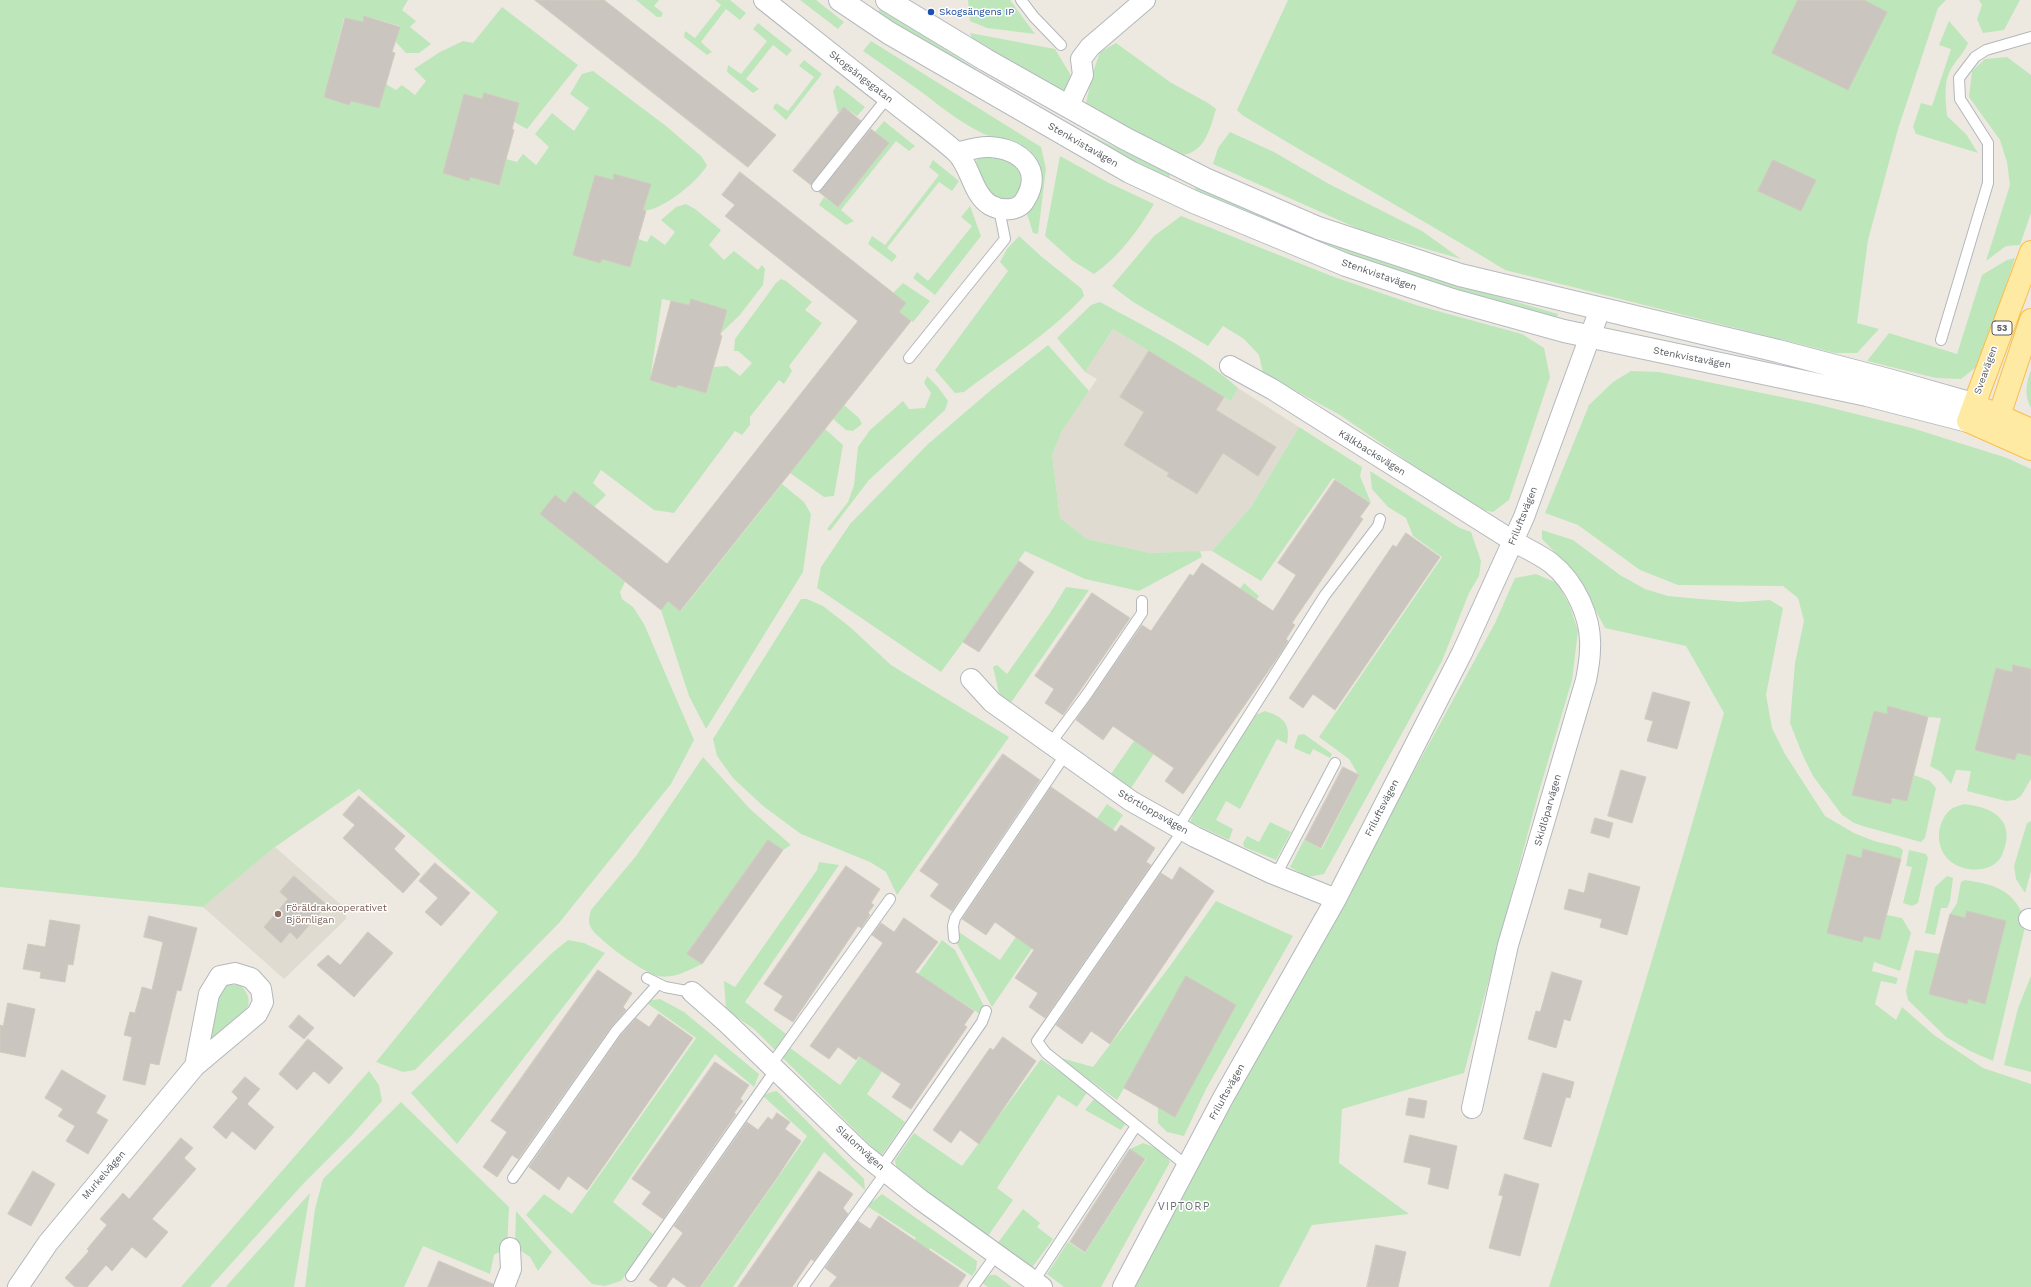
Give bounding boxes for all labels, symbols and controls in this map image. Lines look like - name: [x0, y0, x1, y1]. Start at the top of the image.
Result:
- place label: Skogsängens IP: [939, 6, 1014, 18]
- marker: Skogsängens IP: [926, 7, 936, 17]
- street label: Skogsängsgatan: [827, 48, 895, 106]
- street label: Stenkvistavägen: [1046, 120, 1120, 170]
- street label: Stenkvistavägen: [1340, 256, 1418, 294]
- road number: 53: [1992, 321, 2012, 335]
- street label: Sveavägen: [1972, 344, 2000, 396]
- street label: Stenkvistavägen: [1652, 345, 1732, 371]
- street label: Kälkbacksvägen: [1336, 427, 1408, 479]
- street label: Friluftsvägen: [1506, 485, 1540, 547]
- street label: Skidlöparvägen: [1532, 773, 1564, 847]
- street label: Friluftsvägen: [1362, 777, 1402, 839]
- street label: Störtloppsvägen: [1116, 787, 1190, 837]
- place label: Föräldrakooperativet Björnligan: [286, 902, 387, 926]
- marker: Föräldrakooperativet Björnligan: [273, 909, 283, 919]
- street label: Friluftsvägen: [1207, 1062, 1247, 1122]
- street label: Slalomvägen: [833, 1123, 887, 1173]
- street label: Murkelvägen: [80, 1148, 128, 1202]
- district label: VIPTORP: [1158, 1200, 1210, 1214]

